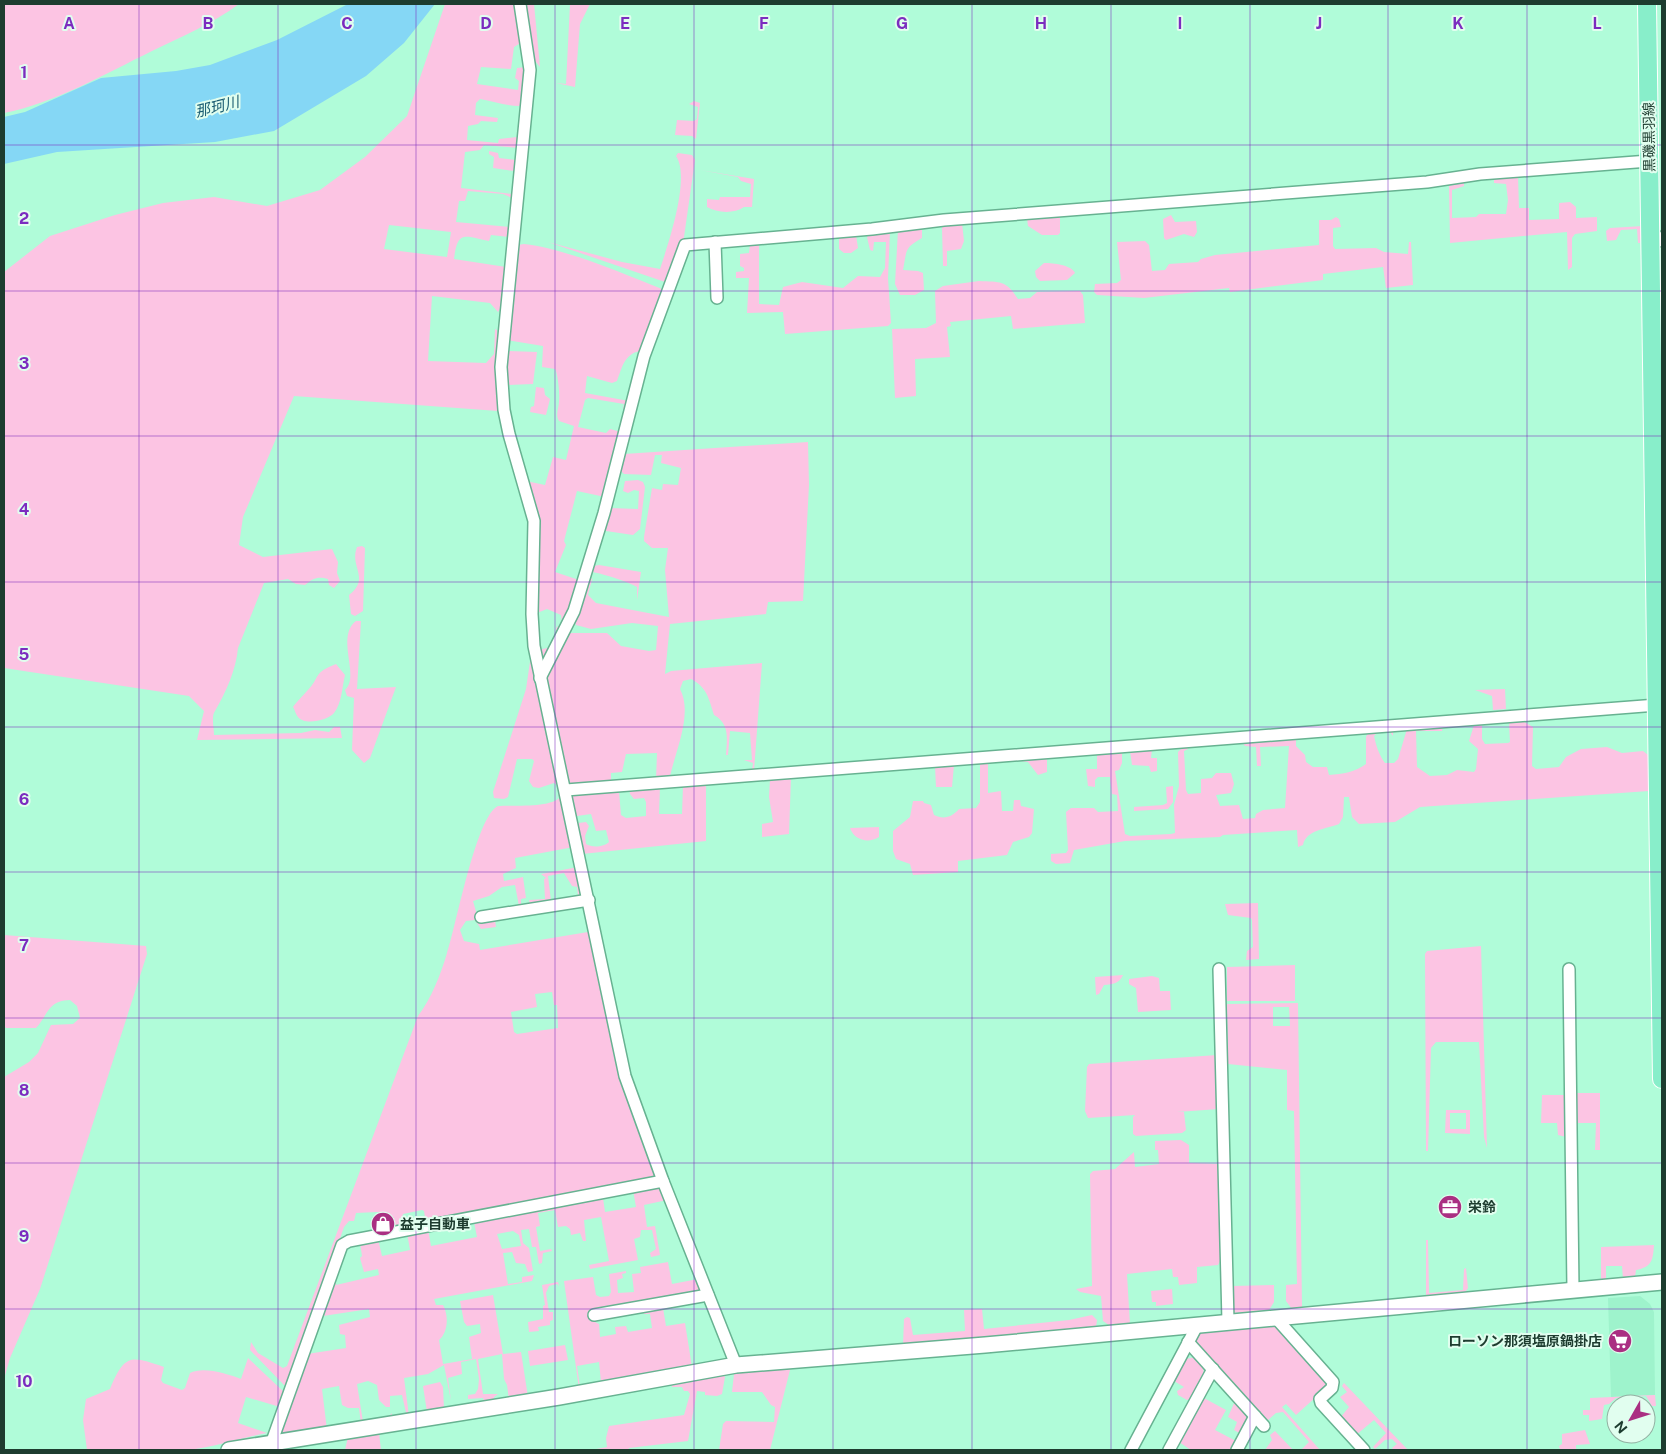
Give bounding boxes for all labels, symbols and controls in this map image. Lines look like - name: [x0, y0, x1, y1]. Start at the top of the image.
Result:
- text: A: [63, 14, 75, 33]
- text: B: [203, 14, 214, 33]
- text: C: [341, 14, 353, 33]
- text: D: [480, 14, 492, 33]
- text: E: [620, 14, 630, 33]
- text: F: [759, 14, 769, 33]
- text: G: [896, 14, 908, 33]
- text: H: [1035, 14, 1047, 33]
- text: I: [1178, 14, 1182, 33]
- text: J: [1316, 14, 1322, 33]
- text: K: [1452, 14, 1464, 33]
- text: L: [1592, 14, 1602, 33]
- text: 1: [21, 63, 27, 82]
- water label: 那珂川: [193, 92, 243, 120]
- street label: 黒磯黒羽線: [1640, 102, 1658, 172]
- text: 2: [19, 209, 29, 228]
- text: 3: [19, 354, 29, 373]
- text: 4: [19, 500, 30, 519]
- text: 5: [19, 645, 30, 664]
- text: 6: [19, 790, 29, 809]
- text: 7: [19, 936, 29, 955]
- text: 8: [19, 1081, 30, 1100]
- office icon: 栄鈴: [1437, 1194, 1463, 1220]
- place label: 栄鈴: [1468, 1199, 1496, 1215]
- shop icon: 益子自動車: [370, 1211, 396, 1237]
- place label: 益子自動車: [400, 1216, 470, 1232]
- text: 9: [19, 1227, 29, 1246]
- supermarket icon: ローソン那須塩原鍋掛店: [1607, 1328, 1633, 1354]
- place label: ローソン那須塩原鍋掛店: [1448, 1333, 1602, 1349]
- text: 10: [15, 1372, 33, 1391]
- north arrow: [1606, 1394, 1656, 1444]
- text: N: [1611, 1418, 1631, 1436]

